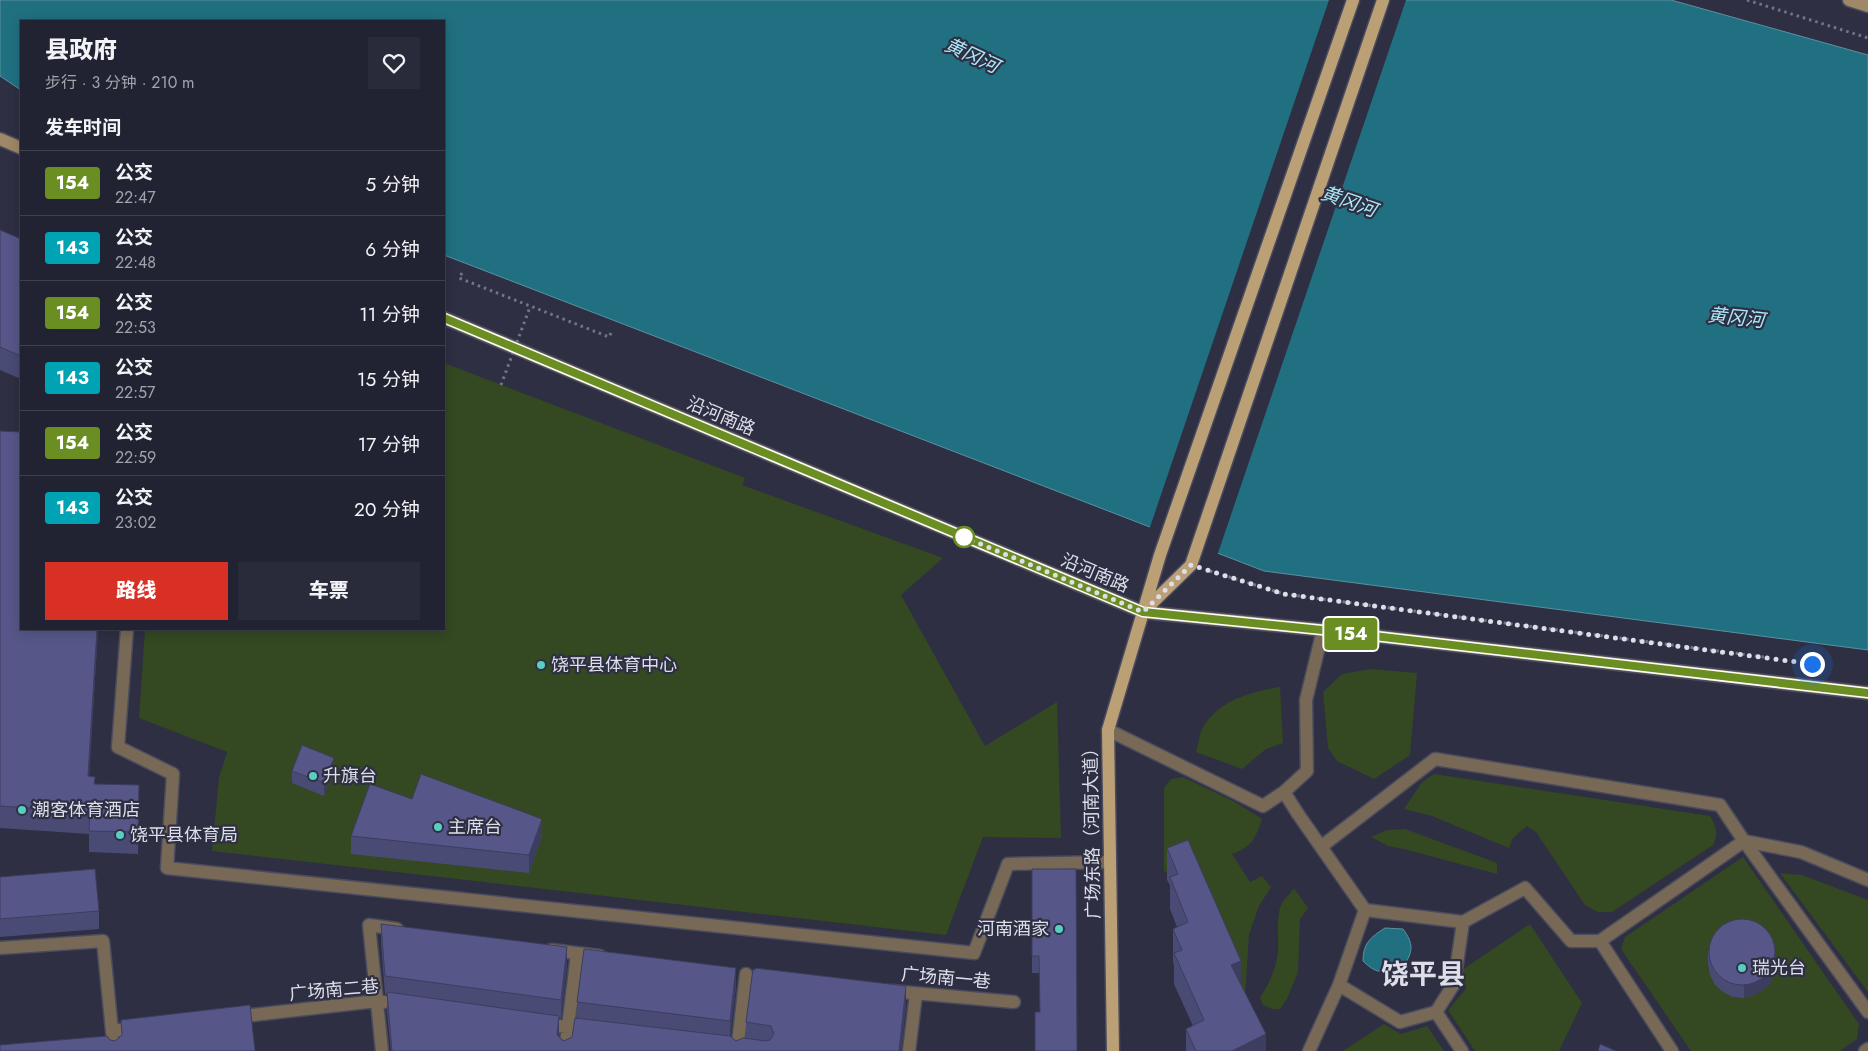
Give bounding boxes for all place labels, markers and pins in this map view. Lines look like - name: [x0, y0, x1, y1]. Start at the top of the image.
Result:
- unlabelled marker: [953, 526, 975, 548]
- place label: 饶平县体育中心: [551, 652, 677, 678]
- marker: 饶平县体育中心: [535, 659, 547, 671]
- place label: 升旗台: [323, 763, 377, 789]
- marker: 升旗台: [307, 770, 319, 782]
- place label: 潮客体育酒店: [32, 797, 140, 823]
- marker: 潮客体育酒店: [16, 804, 28, 816]
- place label: 主席台: [448, 814, 502, 840]
- marker: 主席台: [432, 821, 444, 833]
- place label: 饶平县体育局: [130, 822, 238, 848]
- marker: 饶平县体育局: [114, 829, 126, 841]
- place label: 河南酒家: [977, 916, 1049, 942]
- marker: 河南酒家: [1053, 923, 1065, 935]
- place label: 瑞光台: [1752, 955, 1806, 981]
- marker: 瑞光台: [1736, 962, 1748, 974]

